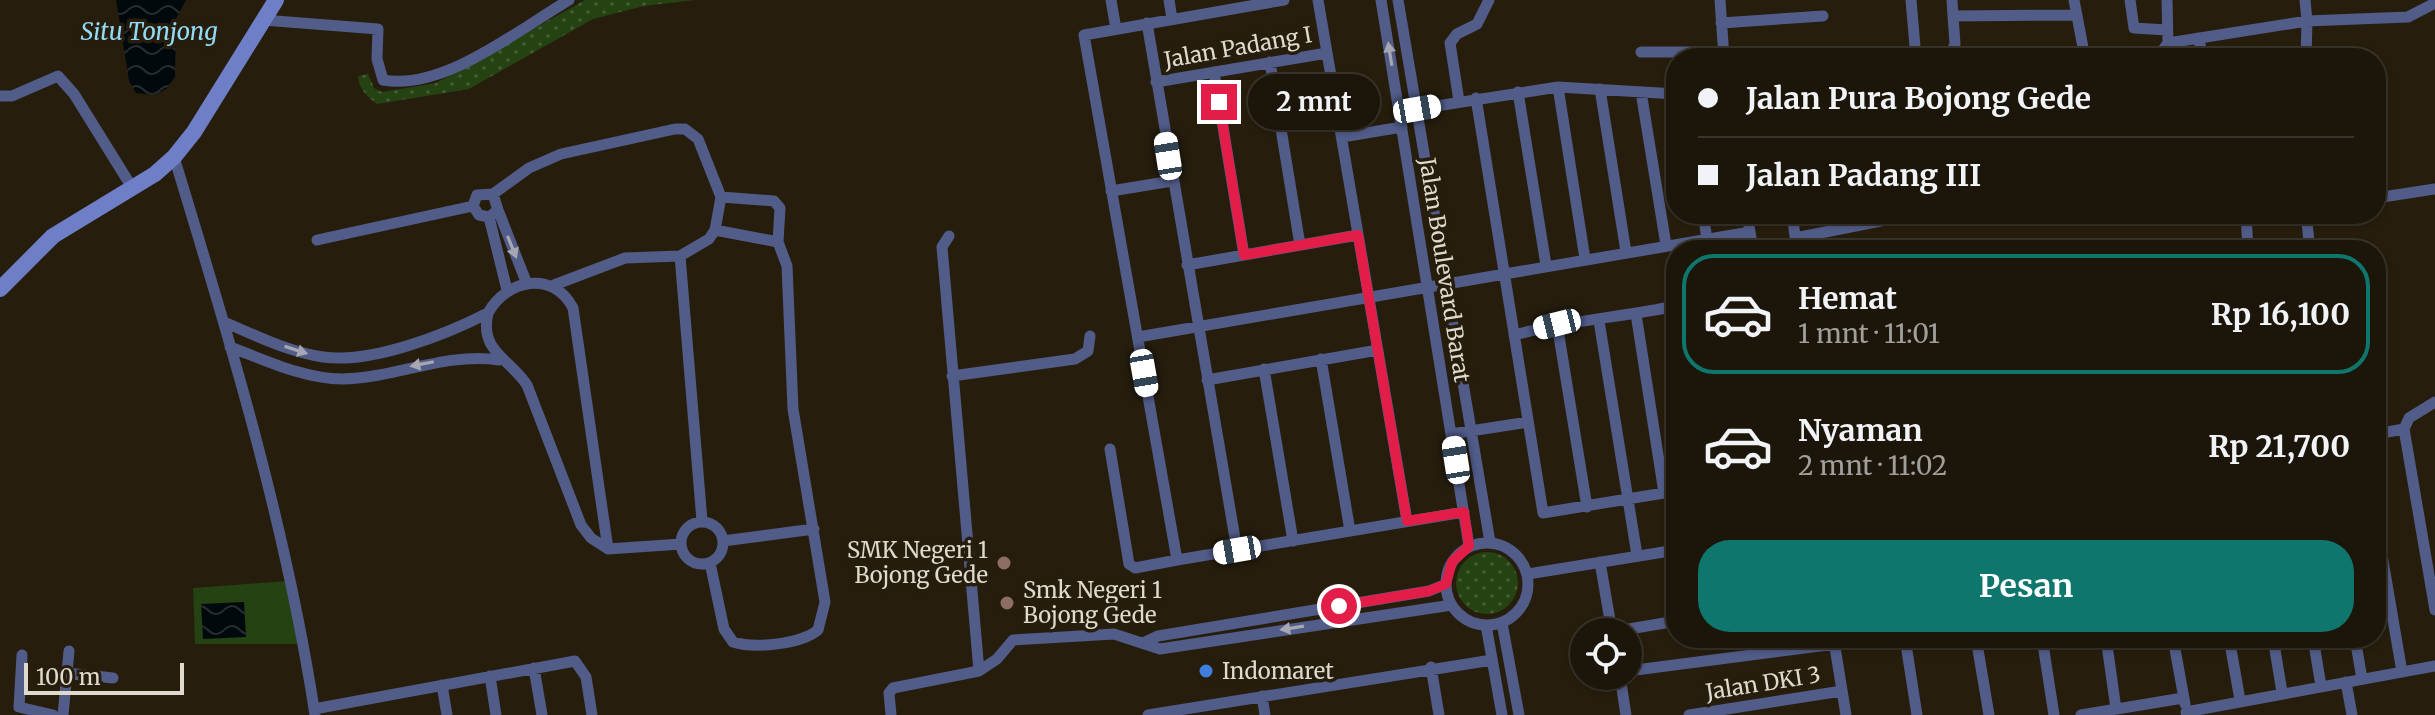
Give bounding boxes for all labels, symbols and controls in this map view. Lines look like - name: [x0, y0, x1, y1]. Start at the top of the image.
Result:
- water label: Situ Tonjong: [80, 16, 218, 47]
- street label: Jalan Padang I: [1161, 20, 1314, 74]
- one-way arrow: [1384, 42, 1396, 67]
- callout: 2 mnt: [1247, 74, 1379, 130]
- text: Jalan Pura Bojong Gede: [1746, 79, 2091, 117]
- route end: [1201, 84, 1237, 120]
- text: 2 mnt: [1276, 85, 1352, 118]
- car: [1391, 93, 1443, 125]
- car: [1152, 130, 1184, 182]
- street label: Jalan Boulevard Barat: [1413, 155, 1477, 385]
- text: Jalan Padang III: [1746, 156, 1981, 194]
- one-way arrow: [506, 235, 519, 259]
- icon: car: [1702, 278, 1774, 350]
- text: Hemat: [1798, 279, 1897, 317]
- text: Rp 16,100: [2211, 295, 2350, 333]
- car: [1531, 307, 1583, 341]
- text: 1 mnt · 11:01: [1798, 317, 1940, 350]
- one-way arrow: [285, 345, 309, 357]
- car: [1128, 347, 1160, 399]
- one-way arrow: [409, 358, 434, 371]
- icon: car: [1702, 410, 1774, 482]
- text: Nyaman: [1798, 411, 1923, 449]
- text: Rp 21,700: [2208, 427, 2350, 465]
- car: [1440, 434, 1472, 486]
- text: 2 mnt · 11:02: [1798, 449, 1947, 482]
- car: [1211, 534, 1263, 566]
- place label: SMK Negeri 1 Bojong Gede: [847, 536, 988, 589]
- button: Pesan: [1698, 540, 2354, 632]
- marker: SMK Negeri 1 Bojong Gede: [995, 554, 1013, 572]
- place label: Smk Negeri 1 Bojong Gede: [1023, 576, 1162, 629]
- route start: [1321, 588, 1357, 624]
- marker: Smk Negeri 1 Bojong Gede: [998, 594, 1016, 612]
- map controls: [1570, 618, 1642, 690]
- button: locate: [1570, 618, 1642, 690]
- one-way arrow: [1279, 622, 1304, 635]
- place label: Indomaret: [1222, 657, 1334, 685]
- scale bar: [24, 659, 184, 695]
- street label: Jalan DKI 3: [1703, 660, 1822, 706]
- marker: Indomaret: [1197, 662, 1215, 680]
- text: 100 m: [36, 663, 101, 691]

